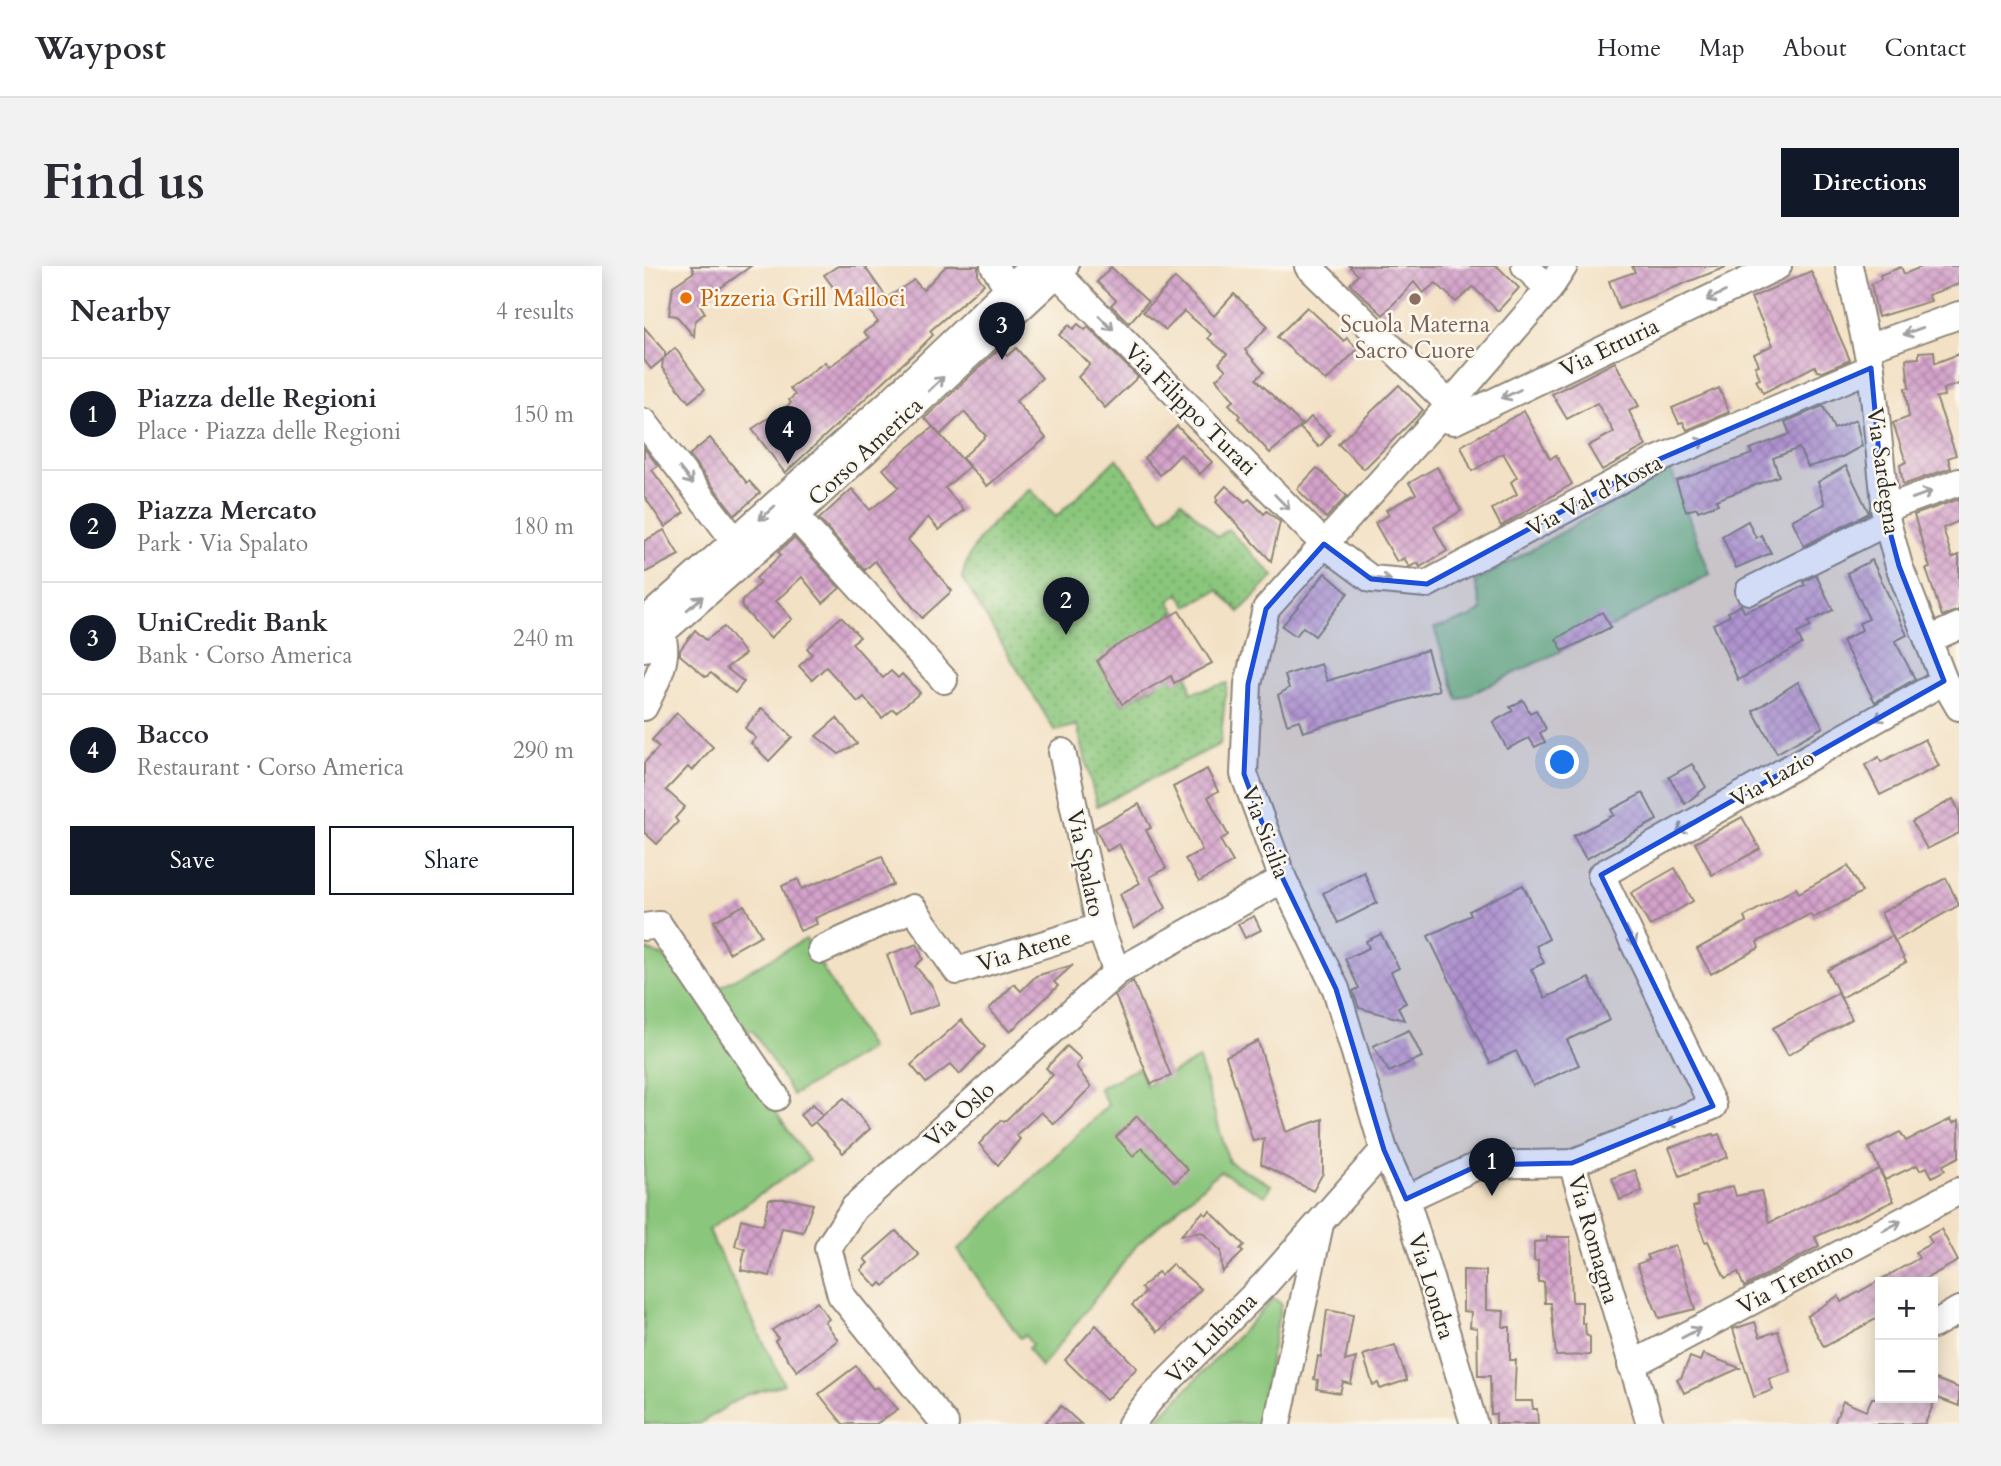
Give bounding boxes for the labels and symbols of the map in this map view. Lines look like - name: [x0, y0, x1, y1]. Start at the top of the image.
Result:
- place label: Pizzeria Grill Malloci: [700, 283, 906, 314]
- one-way arrow: [1706, 289, 1727, 303]
- marker: Pizzeria Grill Malloci: [678, 290, 694, 306]
- marker: Scuola Materna Sacro Cuore: [1407, 291, 1423, 307]
- pin: 3: [979, 302, 1025, 360]
- place label: Scuola Materna Sacro Cuore: [1340, 309, 1490, 366]
- street label: Via Etruria: [1554, 310, 1664, 385]
- one-way arrow: [1097, 314, 1114, 331]
- one-way arrow: [1903, 326, 1925, 339]
- street label: Via Filippo Turati: [1117, 336, 1264, 483]
- one-way arrow: [927, 376, 944, 393]
- one-way arrow: [1501, 388, 1522, 401]
- street label: Corso America: [801, 390, 929, 513]
- pin: 4: [765, 406, 811, 464]
- street label: Via Sardegna: [1859, 406, 1908, 537]
- one-way arrow: [1685, 437, 1706, 450]
- street label: Via Val d'Aosta: [1521, 447, 1668, 544]
- one-way arrow: [678, 466, 693, 485]
- one-way arrow: [1910, 488, 1932, 500]
- one-way arrow: [1274, 493, 1291, 510]
- one-way arrow: [758, 505, 776, 521]
- one-way arrow: [1369, 573, 1392, 586]
- pin: 2: [1043, 577, 1089, 635]
- one-way arrow: [686, 595, 704, 611]
- one-way arrow: [1875, 708, 1895, 722]
- street label: Via Lazio: [1724, 742, 1820, 815]
- your location: [1545, 745, 1579, 779]
- street label: Via Sicilia: [1234, 781, 1297, 883]
- street label: Via Spalato: [1059, 807, 1112, 919]
- one-way arrow: [1677, 820, 1697, 834]
- street label: Via Atene: [973, 921, 1075, 979]
- one-way arrow: [1625, 925, 1638, 946]
- street label: Via Oslo: [917, 1074, 1001, 1154]
- one-way arrow: [1666, 1115, 1688, 1128]
- pin: 1: [1469, 1138, 1515, 1196]
- street label: Via Romagna: [1560, 1171, 1627, 1307]
- one-way arrow: [1881, 1219, 1902, 1233]
- street label: Via Londra: [1401, 1229, 1462, 1343]
- street label: Via Trentino: [1732, 1235, 1859, 1322]
- street label: Via Lubiana: [1159, 1286, 1264, 1391]
- one-way arrow: [1680, 1326, 1701, 1340]

